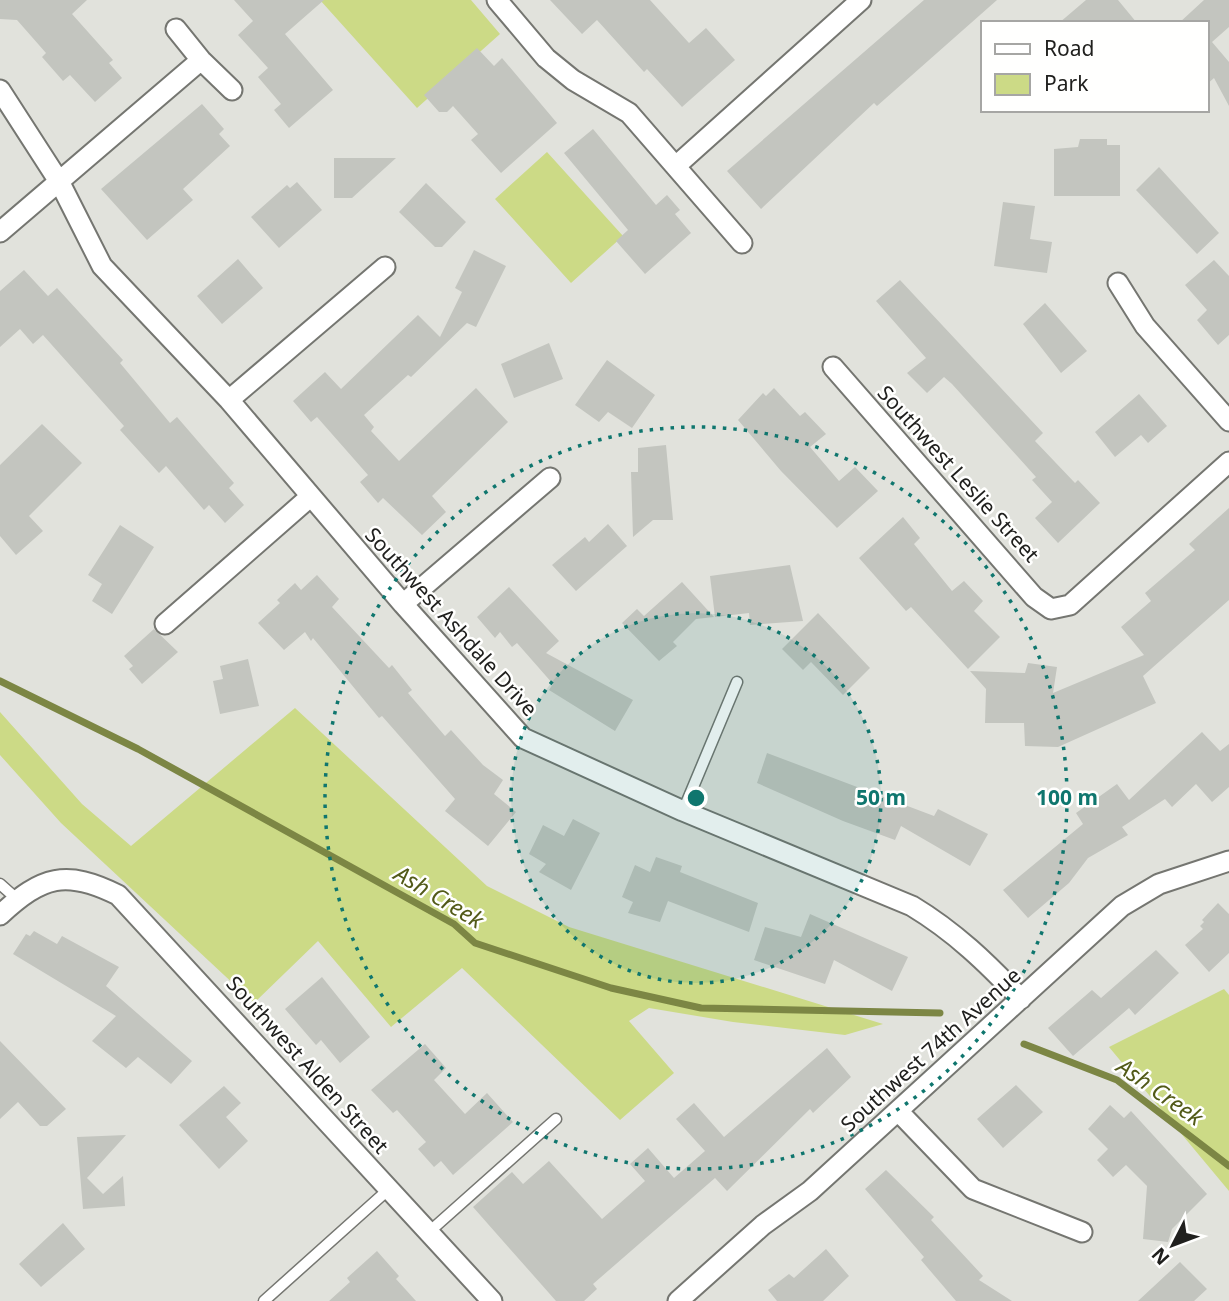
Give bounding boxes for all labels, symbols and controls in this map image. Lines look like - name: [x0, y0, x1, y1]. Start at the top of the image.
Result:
- legend: [981, 21, 1208, 112]
- text: Road: [1044, 34, 1094, 62]
- text: Park: [1044, 69, 1089, 97]
- street label: Southwest Leslie Street: [872, 379, 1046, 568]
- street label: Southwest Ashdale Drive: [359, 521, 544, 722]
- text: 50 m: [856, 783, 906, 811]
- text: 100 m: [1036, 783, 1098, 811]
- centre of rings: [684, 786, 708, 810]
- water label: Ash Creek: [387, 856, 491, 936]
- street label: Southwest 74th Avenue: [834, 961, 1026, 1138]
- street label: Southwest Alden Street: [220, 970, 395, 1159]
- water label: Ash Creek: [1109, 1049, 1211, 1134]
- north arrow: [1138, 1210, 1208, 1280]
- text: N: [1146, 1242, 1175, 1271]

